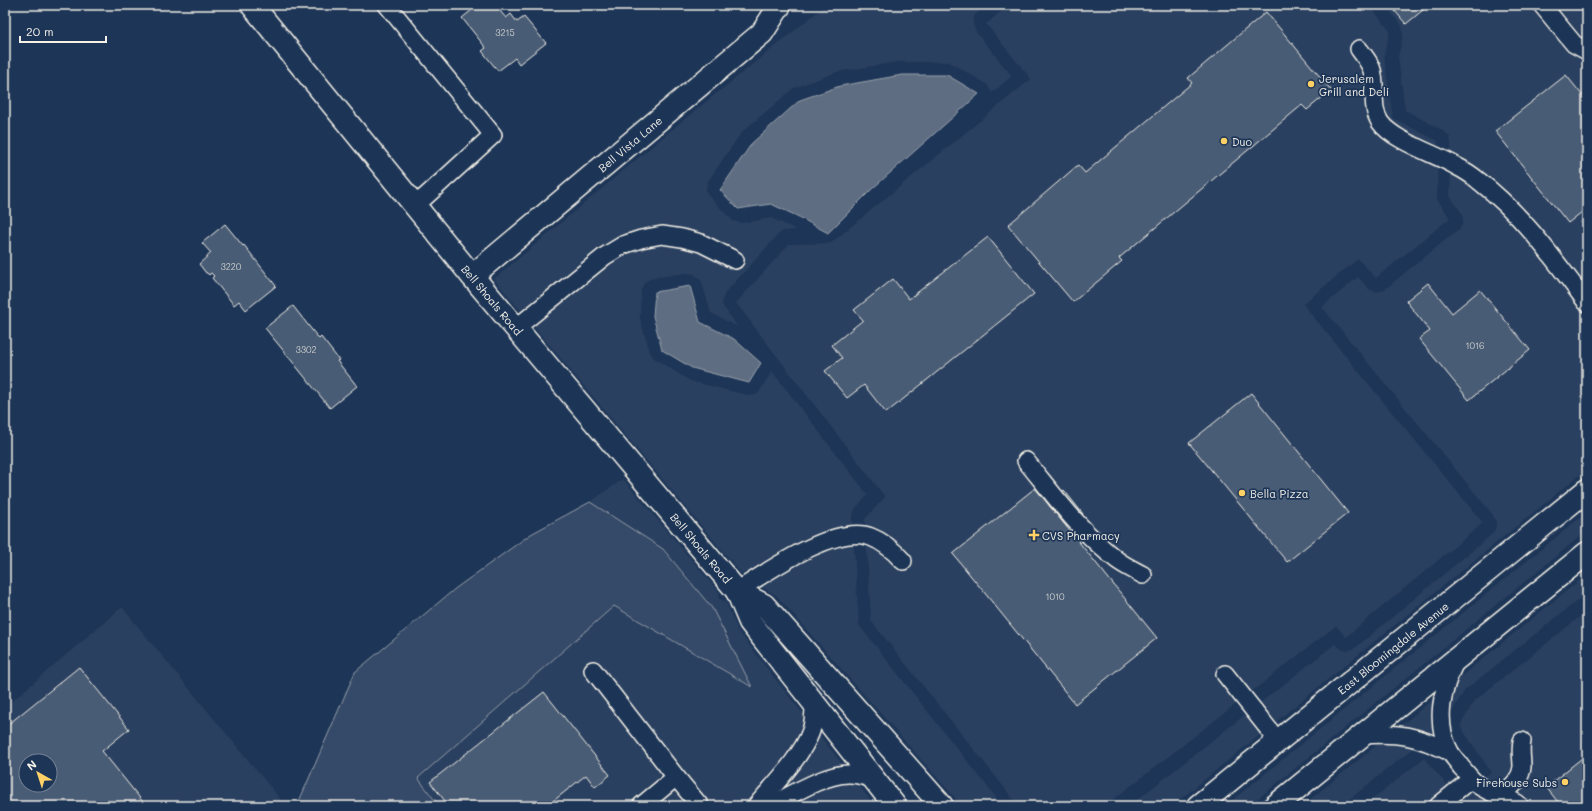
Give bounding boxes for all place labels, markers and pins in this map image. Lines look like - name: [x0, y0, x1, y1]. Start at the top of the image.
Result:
- place label: Jerusalem Grill and Deli: [1319, 71, 1389, 99]
- marker: Jerusalem Grill and Deli: [1306, 79, 1316, 89]
- place label: Duo: [1232, 134, 1253, 149]
- marker: Duo: [1219, 136, 1229, 146]
- place label: Bella Pizza: [1250, 486, 1309, 501]
- marker: Bella Pizza: [1237, 488, 1247, 498]
- place label: CVS Pharmacy: [1042, 528, 1120, 543]
- marker: CVS Pharmacy: [1029, 530, 1039, 540]
- place label: Firehouse Subs: [1476, 775, 1557, 790]
- marker: Firehouse Subs: [1560, 777, 1570, 787]

